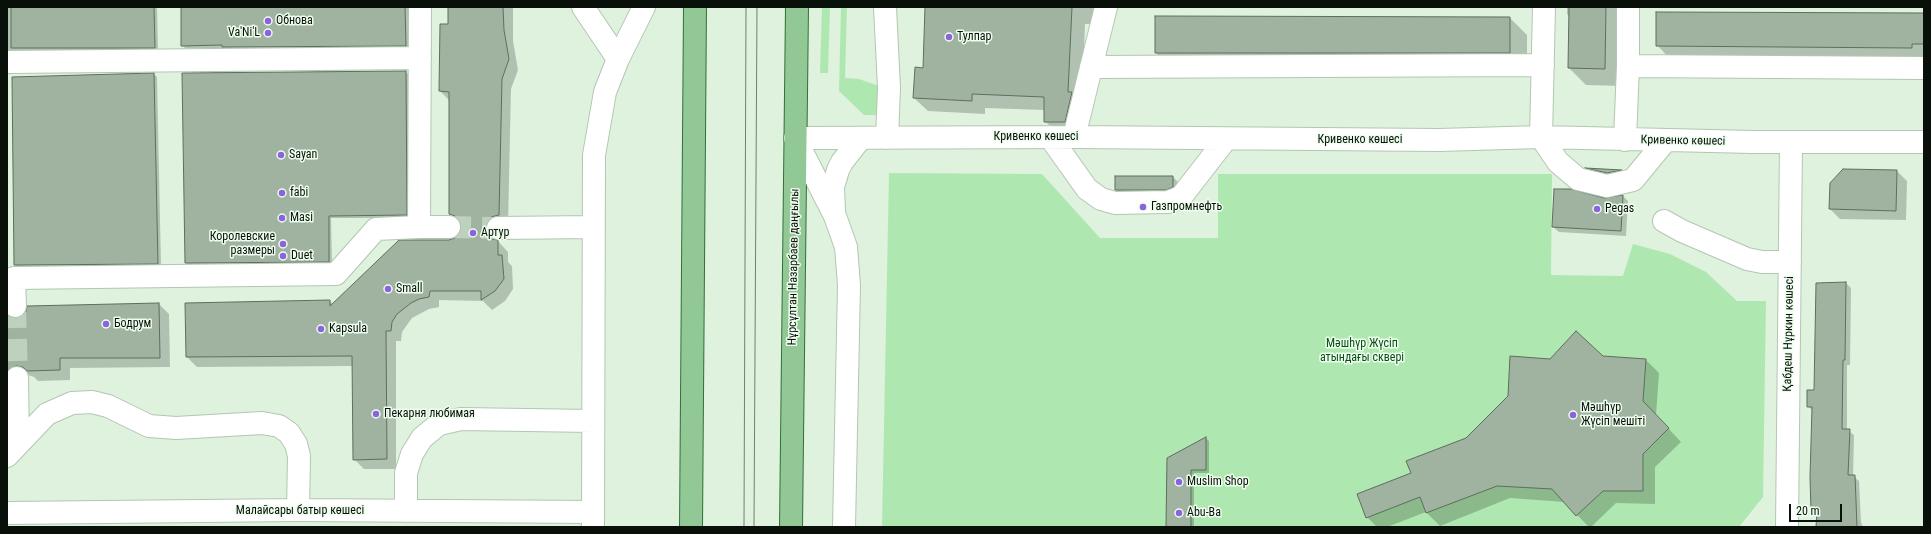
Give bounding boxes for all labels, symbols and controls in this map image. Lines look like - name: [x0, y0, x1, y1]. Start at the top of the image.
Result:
- place label: Обнова: [276, 14, 313, 28]
- marker: Обнова: [263, 16, 273, 26]
- place label: Va'Ni'L: [228, 26, 260, 40]
- marker: Va'Ni'L: [263, 28, 273, 38]
- place label: Тулпар: [957, 30, 991, 44]
- marker: Тулпар: [944, 32, 954, 42]
- street label: Кривенко көшесі: [994, 130, 1078, 144]
- street label: Кривенко көшесі: [1318, 133, 1402, 147]
- street label: Кривенко көшесі: [1640, 133, 1726, 149]
- place label: Sayan: [289, 148, 317, 162]
- marker: Sayan: [276, 150, 286, 160]
- place label: fabi: [290, 186, 308, 200]
- marker: fabi: [277, 188, 287, 198]
- street label: Нұрсұлтан Назарбаев даңғылы: [785, 188, 803, 346]
- place label: Газпромнефть: [1151, 200, 1222, 214]
- marker: Газпромнефть: [1138, 202, 1148, 212]
- place label: Pegas: [1605, 202, 1634, 216]
- marker: Pegas: [1592, 204, 1602, 214]
- place label: Masi: [290, 211, 313, 225]
- marker: Masi: [277, 213, 287, 223]
- place label: Артур: [481, 226, 509, 240]
- marker: Артур: [468, 228, 478, 238]
- place label: Королевские размеры: [210, 230, 275, 258]
- marker: Королевские размеры: [278, 239, 288, 249]
- place label: Duet: [291, 249, 313, 263]
- marker: Duet: [278, 251, 288, 261]
- street label: Қабдеш Нұркин көшесі: [1781, 276, 1797, 392]
- place label: Small: [396, 282, 423, 296]
- marker: Small: [383, 284, 393, 294]
- place label: Бодрум: [114, 317, 151, 331]
- marker: Бодрум: [101, 319, 111, 329]
- place label: Kapsula: [329, 322, 367, 336]
- marker: Kapsula: [316, 324, 326, 334]
- park label: Мәшһүр Жүсіп атындағы сквері: [1320, 337, 1404, 365]
- place label: Мәшһүр Жүсіп мешіті: [1581, 401, 1645, 429]
- place label: Пекарня любимая: [384, 407, 475, 421]
- marker: Пекарня любимая: [371, 409, 381, 419]
- marker: Мәшһүр Жүсіп мешіті: [1568, 410, 1578, 420]
- place label: Muslim Shop: [1187, 475, 1249, 489]
- marker: Muslim Shop: [1174, 477, 1184, 487]
- scale bar: [1791, 496, 1844, 522]
- street label: Малайсары батыр көшесі: [236, 504, 364, 518]
- text: 20 m: [1796, 504, 1820, 518]
- place label: Abu-Ba: [1187, 506, 1221, 520]
- marker: Abu-Ba: [1174, 508, 1184, 518]

